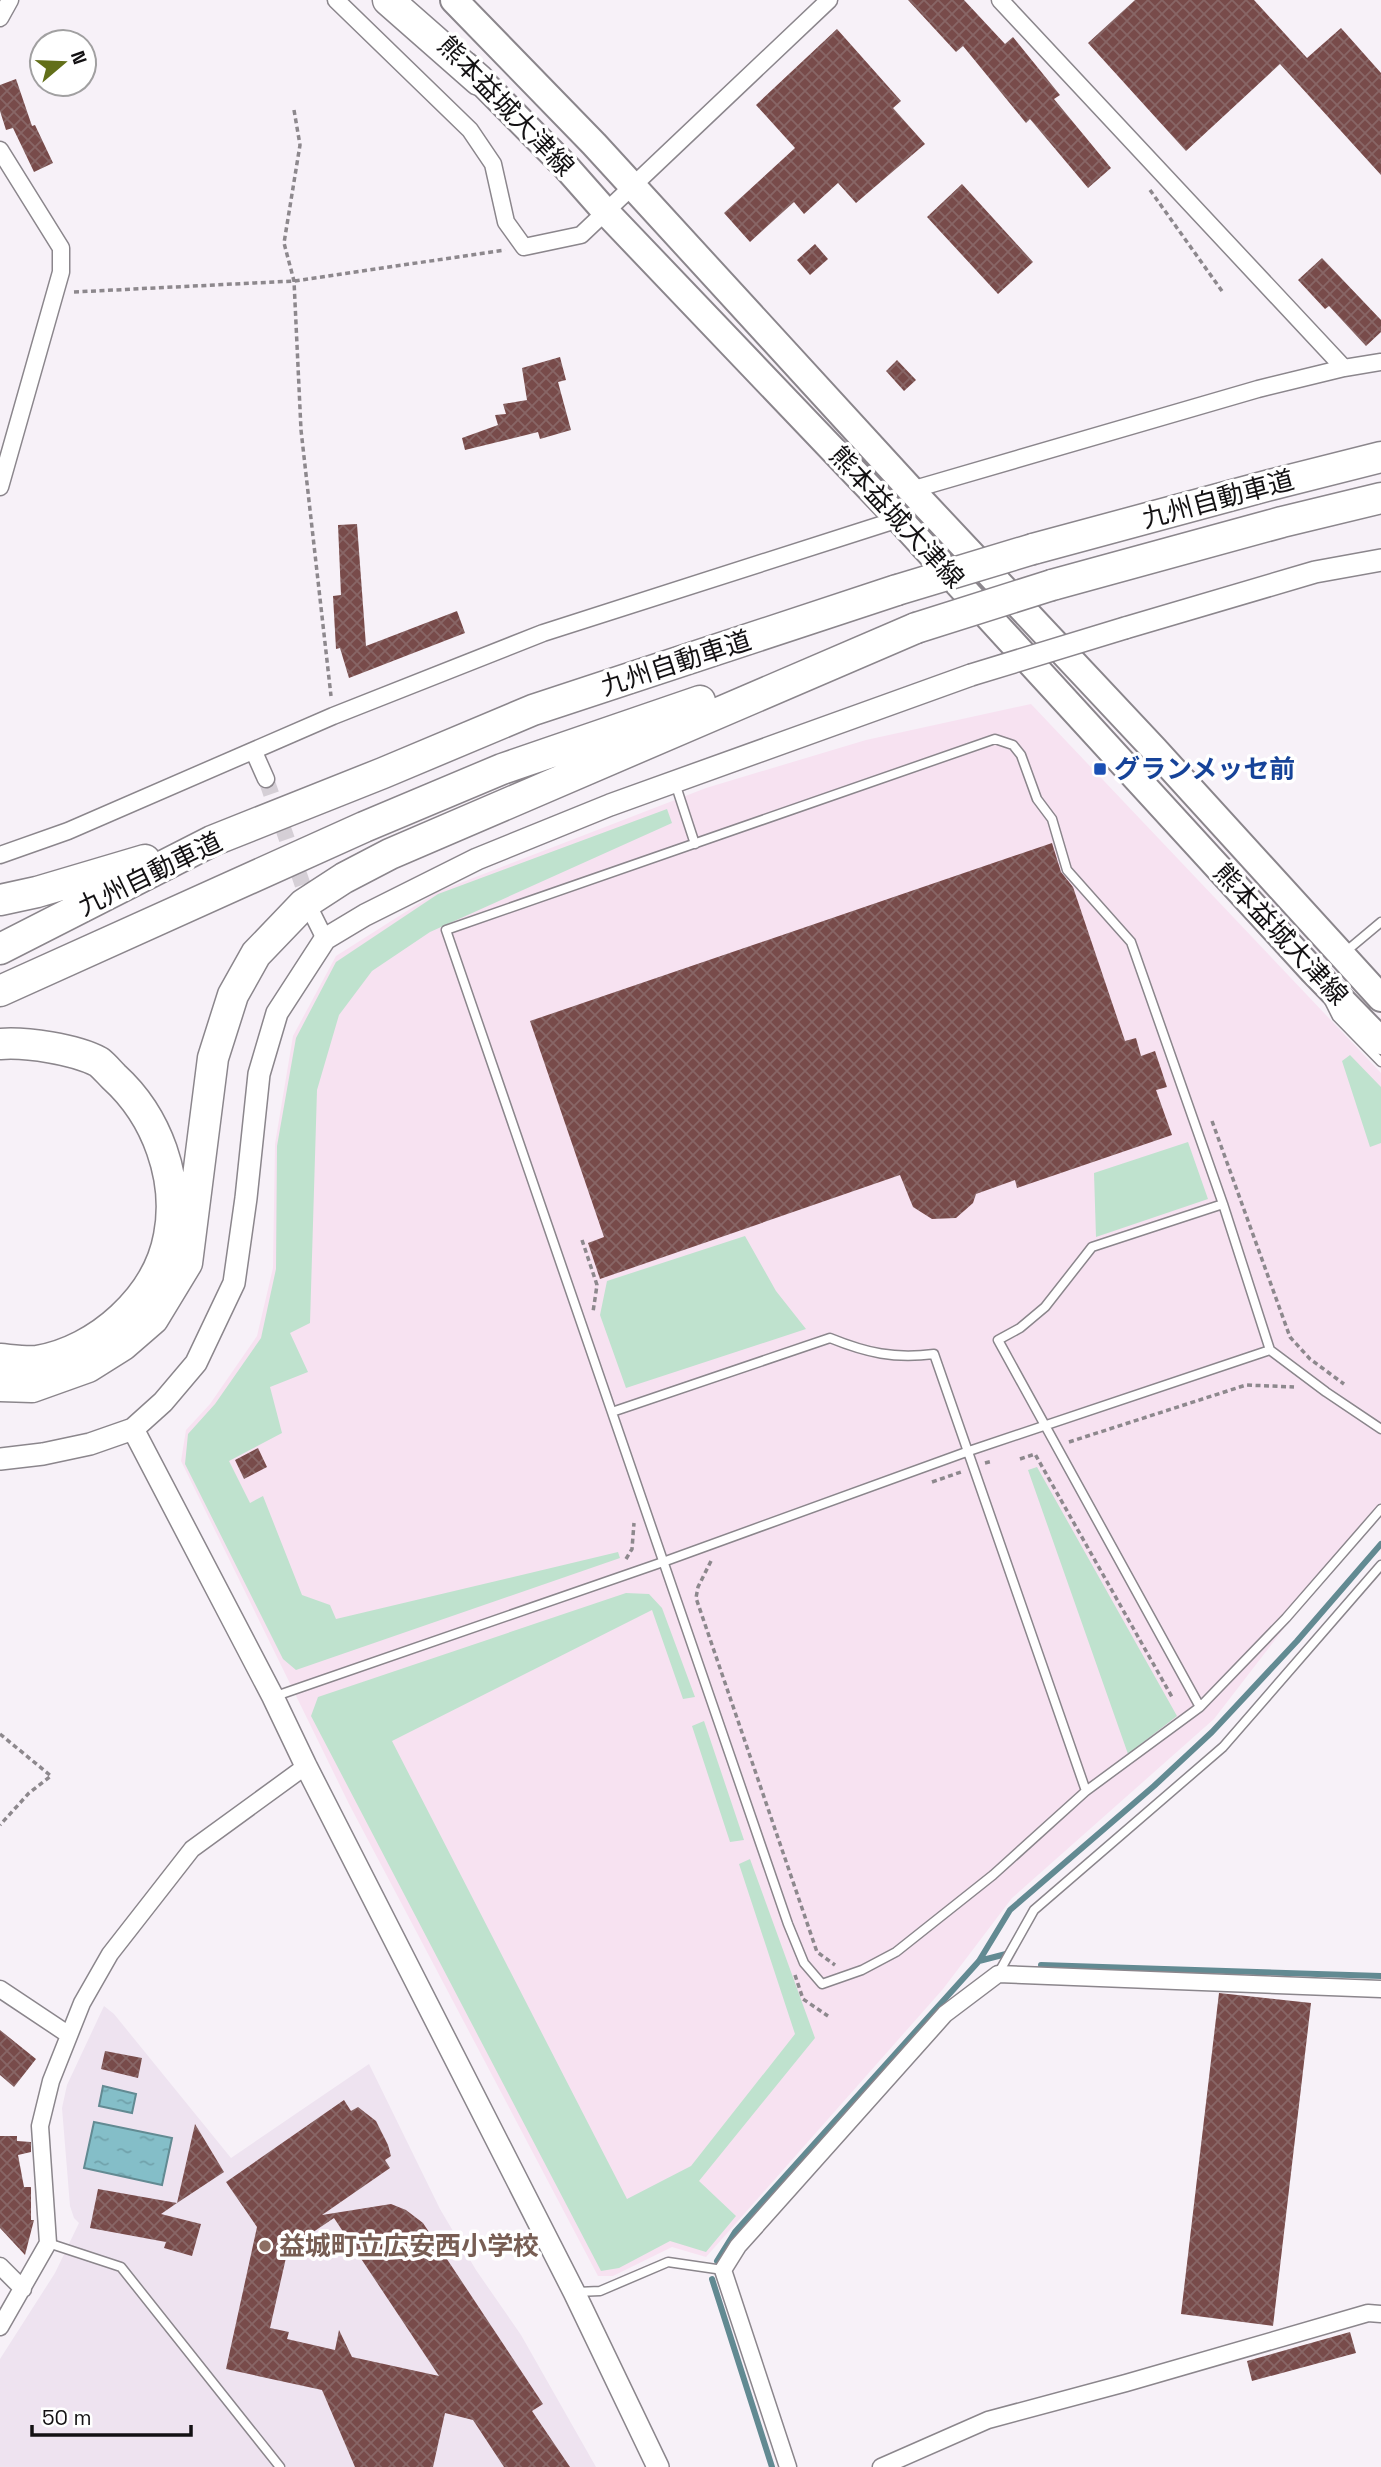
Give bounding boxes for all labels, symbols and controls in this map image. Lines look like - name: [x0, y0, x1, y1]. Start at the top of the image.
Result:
- north arrow: [28, 28, 98, 98]
- street label: 熊本益城大津線: [431, 29, 581, 183]
- text: N: [65, 48, 92, 68]
- street label: 熊本益城大津線: [822, 439, 972, 595]
- street label: 九州自動車道: [1138, 462, 1298, 536]
- street label: 九州自動車道: [597, 623, 755, 703]
- place label: グランメッセ前: [1114, 752, 1295, 786]
- marker: グランメッセ前: [1092, 761, 1108, 777]
- street label: 九州自動車道: [72, 825, 228, 923]
- street label: 熊本益城大津線: [1206, 856, 1356, 1012]
- place label: 益城町立広安西小学校: [279, 2229, 539, 2263]
- marker: 益城町立広安西小学校: [257, 2238, 273, 2254]
- scale bar: [32, 2394, 191, 2438]
- text: 50 m: [42, 2404, 92, 2431]

